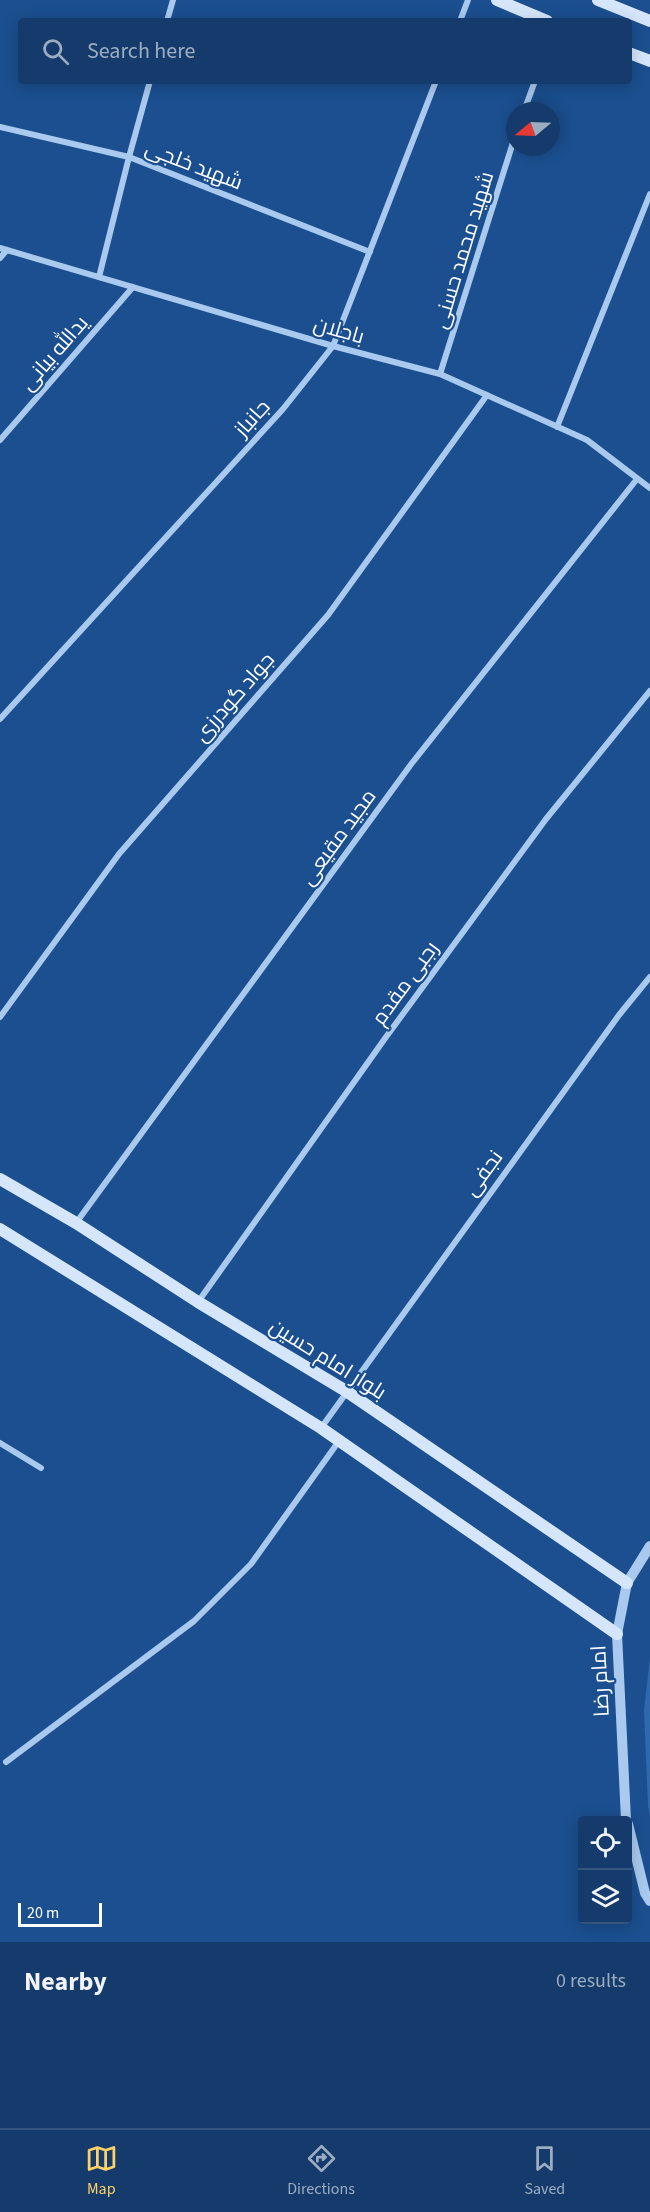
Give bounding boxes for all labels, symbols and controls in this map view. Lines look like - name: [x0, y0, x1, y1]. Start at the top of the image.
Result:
- search box: [18, 18, 632, 84]
- icon: search: [39, 35, 72, 68]
- text: Search here: [87, 35, 195, 67]
- north arrow: [506, 102, 560, 156]
- street label: شهید خلجی: [141, 133, 247, 197]
- street label: شهید محمد حسنی: [425, 168, 501, 332]
- street label: باجلان: [310, 308, 368, 352]
- street label: یدالله بیانی: [13, 309, 95, 397]
- street label: جانباز: [226, 393, 277, 444]
- street label: جواد گودرزی: [187, 646, 281, 748]
- street label: مجید مقیعی: [293, 783, 383, 891]
- street label: رجبی مقدم: [364, 935, 446, 1031]
- street label: نجفی: [456, 1144, 510, 1202]
- street label: بلوار امام حسین: [264, 1311, 392, 1407]
- street label: امام رضا: [583, 1644, 617, 1718]
- map controls: [578, 1816, 632, 1924]
- button: locate: [578, 1816, 632, 1870]
- button: layers: [578, 1870, 632, 1924]
- scale bar: [18, 1900, 102, 1928]
- text: 20 m: [27, 1902, 59, 1924]
- text: Nearby: [24, 1963, 107, 2000]
- text: 0 results: [556, 1967, 626, 1995]
- tab: Map: [85, 2142, 118, 2200]
- tab: Directions: [287, 2142, 355, 2200]
- tab: Saved: [524, 2142, 565, 2200]

